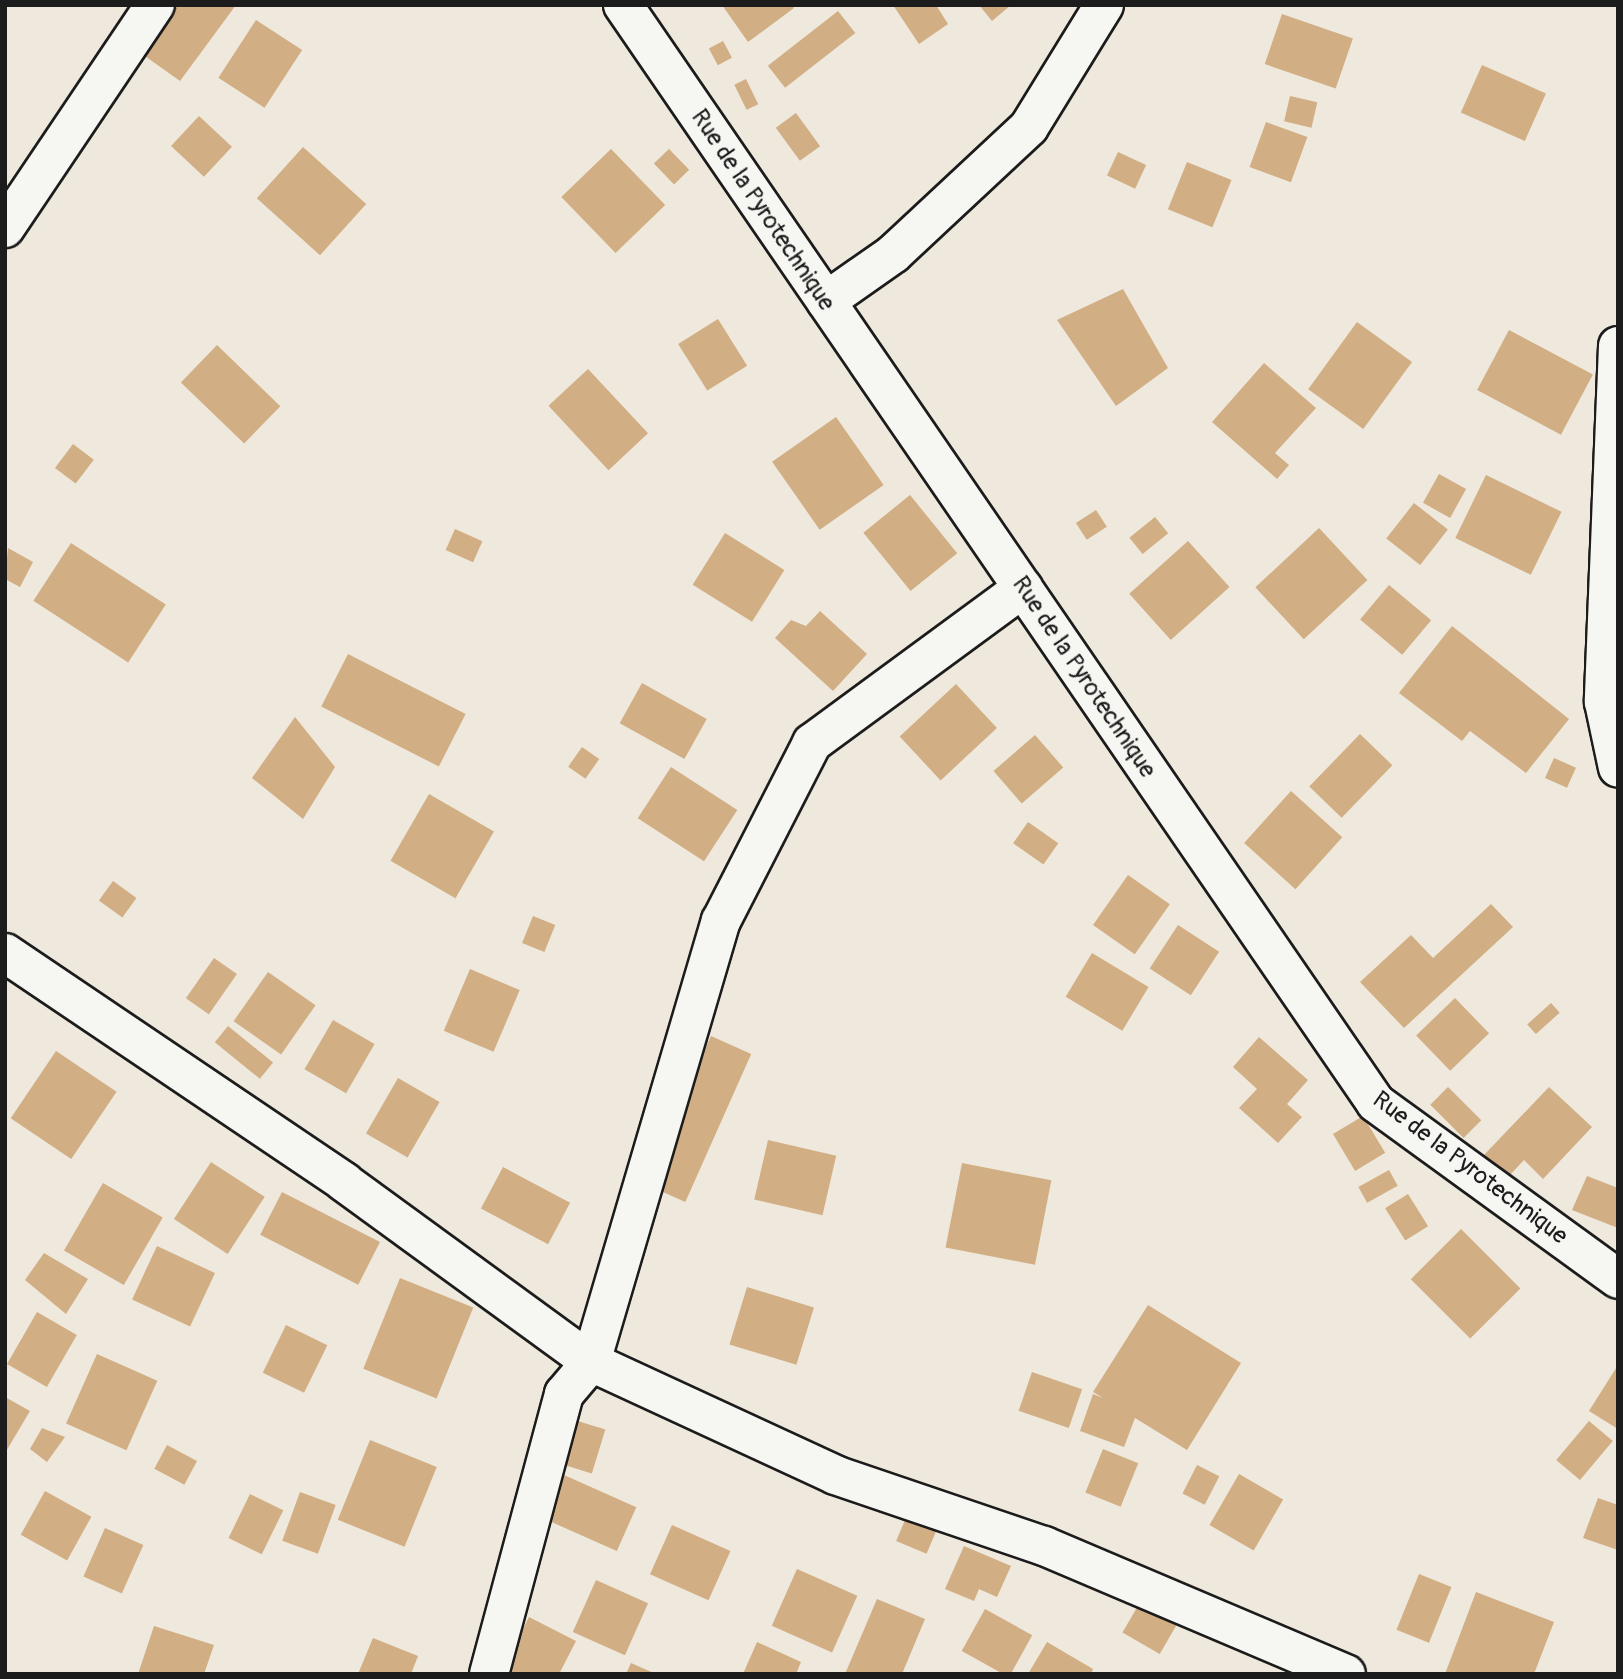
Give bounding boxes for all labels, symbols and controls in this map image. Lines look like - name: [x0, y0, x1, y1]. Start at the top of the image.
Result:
- street label: Rue de la Pyrotechnique: [685, 104, 841, 316]
- street label: Rue de la Pyrotechnique: [1006, 571, 1162, 783]
- street label: Rue de la Pyrotechnique: [1367, 1085, 1573, 1251]

